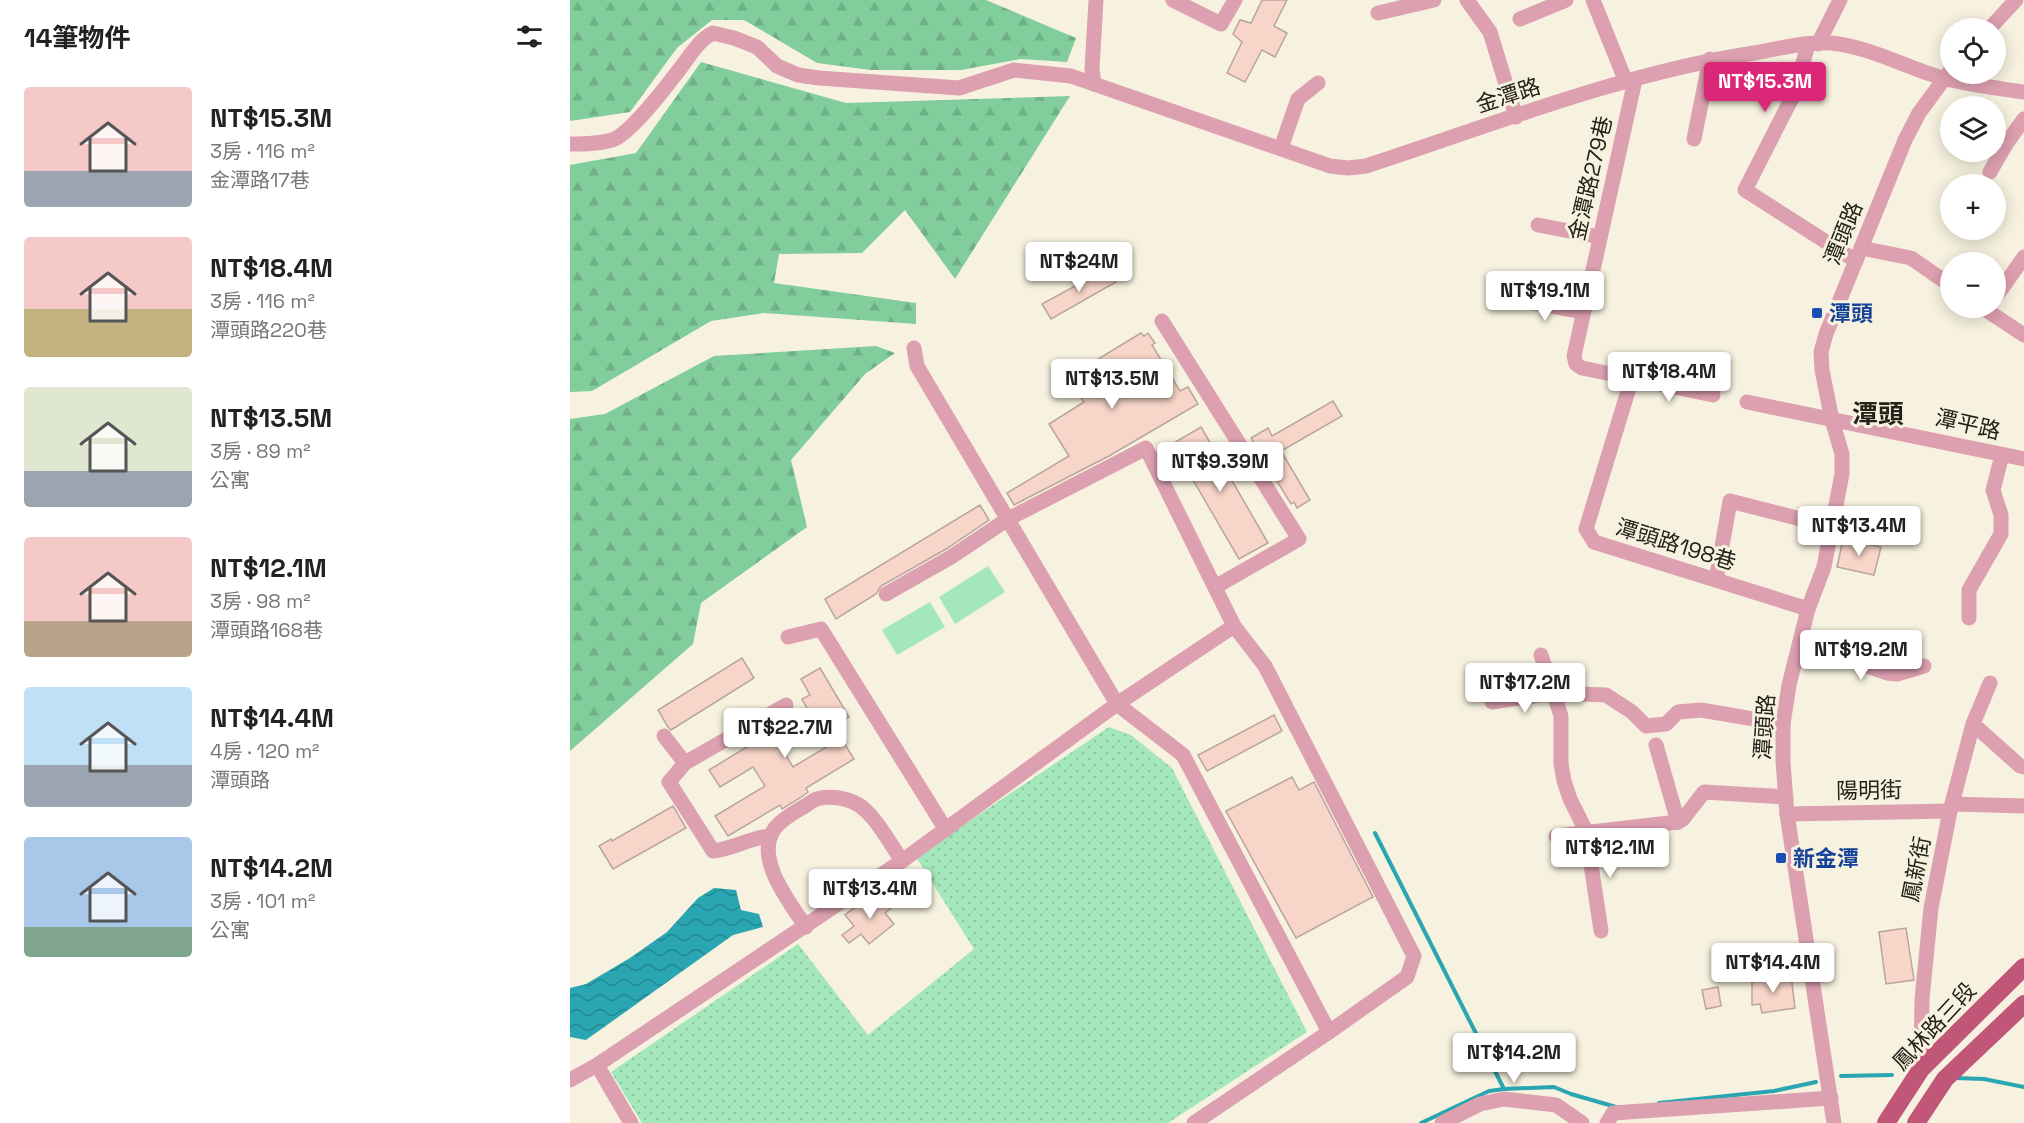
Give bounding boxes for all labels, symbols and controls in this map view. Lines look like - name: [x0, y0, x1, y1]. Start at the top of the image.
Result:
- map controls: [1940, 18, 2006, 318]
- button: locate: [1940, 18, 2006, 84]
- icon: filters: [513, 20, 546, 53]
- text: 14筆物件: [24, 21, 130, 55]
- pin: NT$15.3M: [1703, 62, 1827, 113]
- text: NT$15.3M: [1718, 68, 1812, 94]
- street label: 金潭路: [1472, 71, 1544, 119]
- button: layers: [1940, 96, 2006, 162]
- text: NT$15.3M: [210, 101, 332, 135]
- icon: home: [72, 111, 144, 183]
- street label: 金潭路279巷: [1562, 113, 1618, 243]
- text: 3房 · 116 m²: [210, 138, 315, 164]
- text: 金潭路17巷: [210, 167, 310, 193]
- button: +: [1940, 174, 2006, 240]
- street label: 潭頭路: [1818, 197, 1868, 269]
- pin: NT$24M: [1030, 242, 1128, 293]
- text: NT$24M: [1039, 248, 1119, 274]
- text: NT$18.4M: [210, 251, 333, 285]
- button: −: [1940, 252, 2006, 318]
- icon: home: [72, 261, 144, 333]
- pin: NT$19.1M: [1483, 271, 1607, 322]
- text: NT$19.1M: [1500, 277, 1590, 303]
- text: 3房 · 116 m²: [210, 288, 315, 314]
- place label: 潭頭: [1829, 299, 1873, 327]
- marker: 潭頭: [1810, 306, 1824, 320]
- text: 潭頭路220巷: [210, 317, 327, 343]
- pin: NT$18.4M: [1607, 352, 1731, 403]
- text: NT$18.4M: [1622, 358, 1716, 384]
- pin: NT$13.5M: [1050, 359, 1174, 410]
- text: NT$13.5M: [1065, 365, 1159, 391]
- district label: 潭頭: [1852, 397, 1904, 431]
- text: NT$13.5M: [210, 401, 332, 435]
- street label: 潭平路: [1933, 403, 2003, 445]
- icon: home: [72, 411, 144, 483]
- text: 3房 · 89 m²: [210, 438, 310, 464]
- pin: NT$9.39M: [1158, 442, 1282, 493]
- text: NT$9.39M: [1171, 448, 1269, 474]
- text: 公寓: [210, 467, 250, 493]
- pin: NT$13.4M: [1797, 506, 1921, 557]
- street label: 潭頭路198巷: [1612, 512, 1740, 576]
- text: NT$13.4M: [1812, 512, 1906, 538]
- text: NT$12.1M: [210, 551, 327, 585]
- icon: home: [72, 561, 144, 633]
- text: 3房 · 98 m²: [210, 588, 310, 614]
- text: 潭頭路168巷: [210, 617, 323, 643]
- pin: NT$19.2M: [1799, 630, 1923, 681]
- text: NT$19.2M: [1814, 636, 1908, 662]
- pin: NT$17.2M: [1463, 663, 1587, 714]
- text: NT$17.2M: [1479, 669, 1571, 695]
- street label: 潭頭路: [1748, 693, 1780, 761]
- text: NT$14.4M: [210, 701, 334, 735]
- pin: NT$22.7M: [723, 708, 847, 759]
- icon: home: [72, 711, 144, 783]
- text: NT$22.7M: [737, 714, 833, 740]
- text: 4房 · 120 m²: [210, 738, 319, 764]
- text: 潭頭路: [210, 767, 270, 793]
- street label: 陽明街: [1836, 775, 1902, 805]
- pin: NT$12.1M: [1548, 828, 1672, 879]
- text: NT$12.1M: [1565, 834, 1655, 860]
- street label: 鳳新街: [1896, 834, 1936, 904]
- place label: 新金潭: [1793, 844, 1859, 872]
- text: NT$14.2M: [210, 851, 333, 885]
- marker: 新金潭: [1774, 851, 1788, 865]
- icon: home: [72, 861, 144, 933]
- pin: NT$13.4M: [808, 869, 932, 920]
- text: NT$13.4M: [823, 875, 917, 901]
- text: 3房 · 101 m²: [210, 888, 315, 914]
- text: 公寓: [210, 917, 250, 943]
- pin: NT$14.4M: [1711, 943, 1835, 994]
- text: NT$14.4M: [1725, 949, 1821, 975]
- street label: 鳳林路三段: [1886, 976, 1982, 1076]
- pin: NT$14.2M: [1452, 1033, 1576, 1084]
- text: NT$14.2M: [1467, 1039, 1561, 1065]

